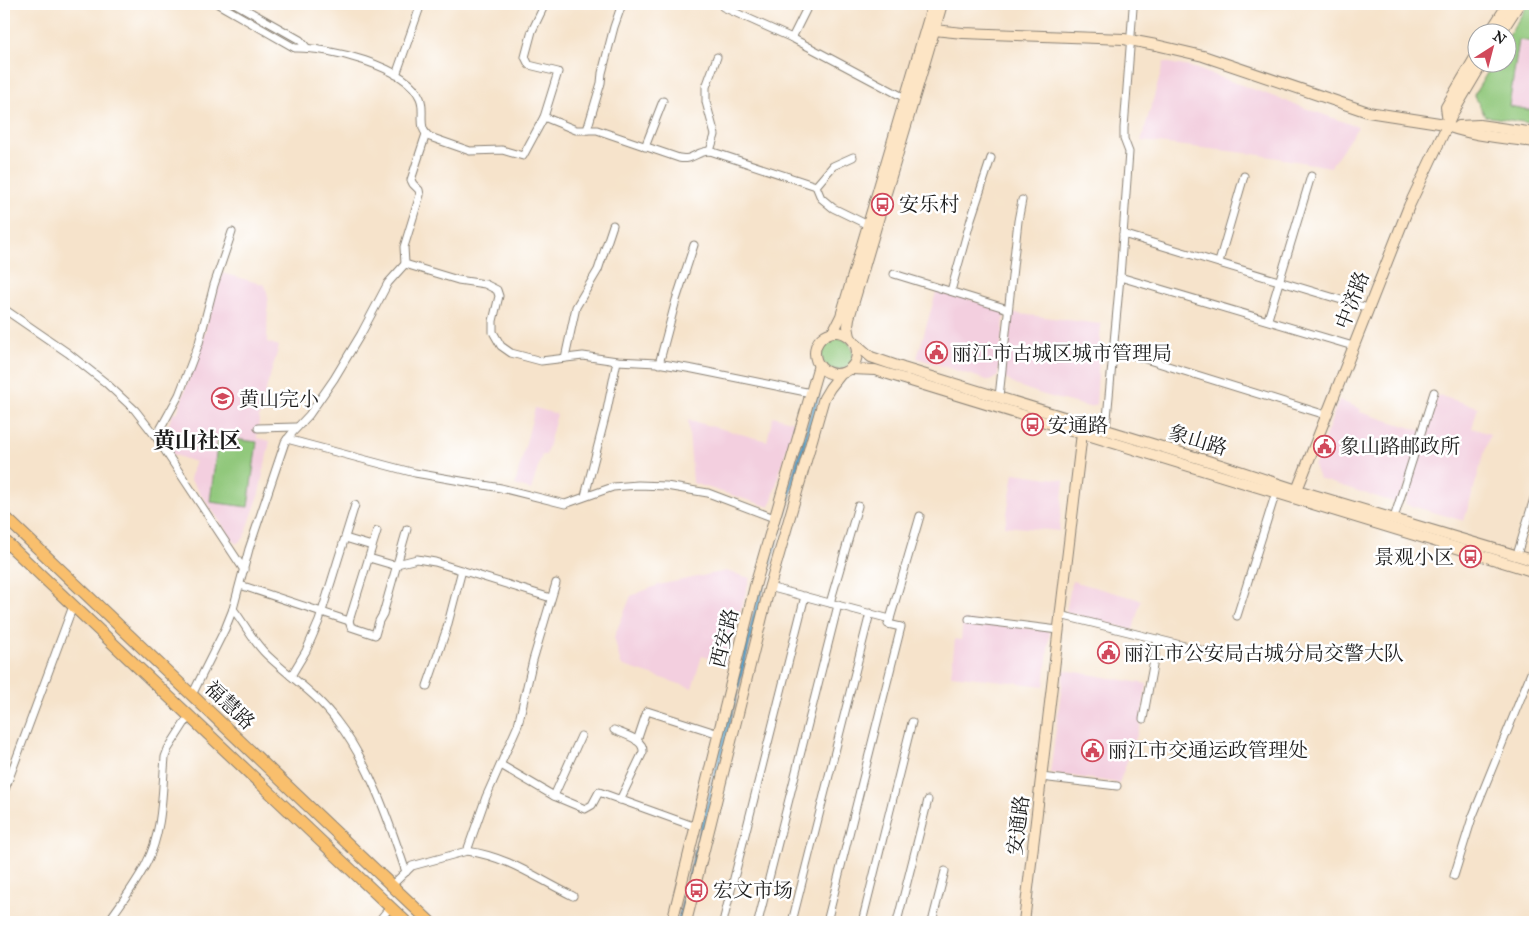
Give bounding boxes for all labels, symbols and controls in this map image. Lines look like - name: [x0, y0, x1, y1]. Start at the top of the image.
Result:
- north arrow: [1466, 22, 1516, 72]
- text: N: [1490, 28, 1509, 48]
- bus stop icon: 安乐村: [871, 192, 895, 216]
- place label: 安乐村: [899, 192, 959, 216]
- street label: 中济路: [1330, 268, 1374, 332]
- public building icon: 丽江市古城区城市管理局: [924, 341, 948, 365]
- place label: 丽江市古城区城市管理局: [952, 341, 1172, 365]
- school or university icon: 黄山完小: [211, 387, 235, 411]
- place label: 黄山完小: [239, 387, 319, 411]
- bus stop icon: 安通路: [1020, 413, 1044, 437]
- place label: 安通路: [1048, 413, 1108, 437]
- street label: 象山路: [1166, 420, 1230, 460]
- district label: 黄山社区: [153, 427, 241, 454]
- public building icon: 象山路邮政所: [1312, 434, 1336, 458]
- place label: 象山路邮政所: [1340, 434, 1460, 458]
- place label: 景观小区: [1374, 545, 1454, 569]
- bus stop icon: 景观小区: [1458, 545, 1482, 569]
- street label: 西安路: [705, 606, 743, 670]
- public building icon: 丽江市公安局古城分局交警大队: [1096, 641, 1120, 665]
- place label: 丽江市公安局古城分局交警大队: [1124, 641, 1404, 665]
- street label: 福慧路: [200, 676, 260, 734]
- public building icon: 丽江市交通运政管理处: [1080, 738, 1104, 762]
- place label: 丽江市交通运政管理处: [1108, 738, 1308, 762]
- street label: 安通路: [1002, 794, 1034, 856]
- bus stop icon: 宏文市场: [685, 878, 709, 902]
- place label: 宏文市场: [713, 878, 793, 902]

